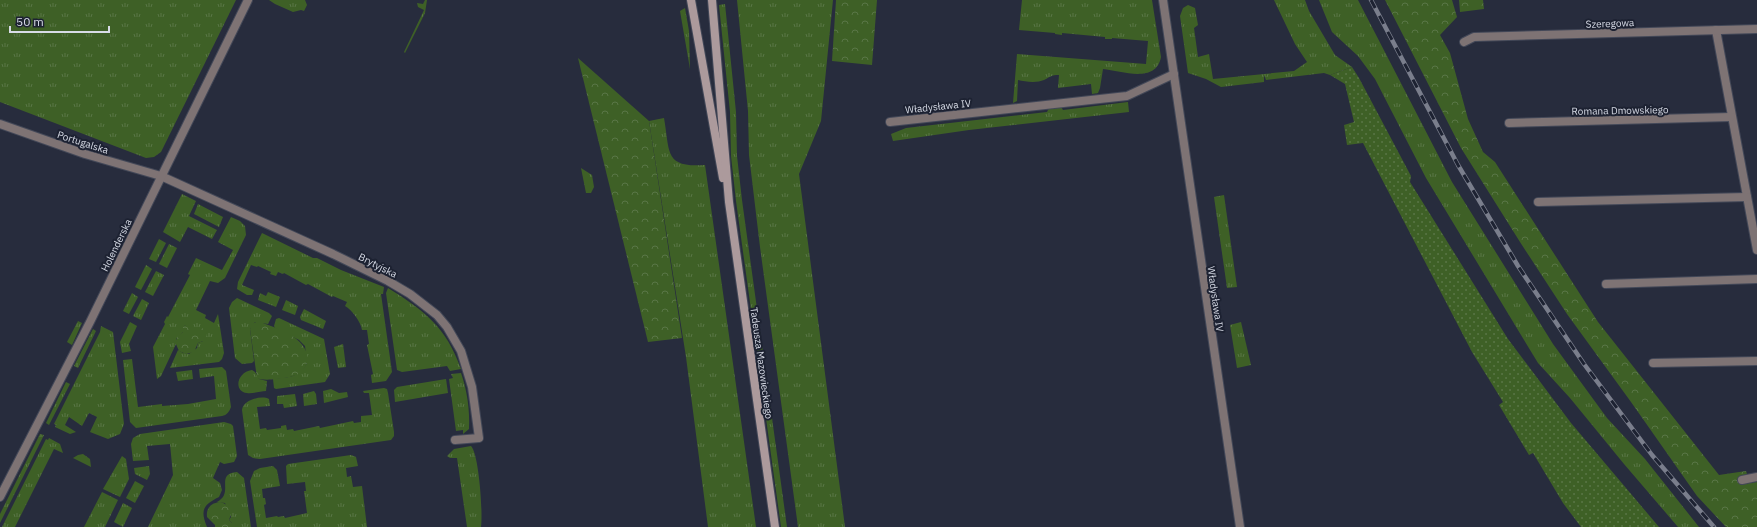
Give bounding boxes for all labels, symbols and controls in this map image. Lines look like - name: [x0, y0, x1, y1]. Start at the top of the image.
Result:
- scale bar: [10, 8, 109, 34]
- text: 50 m: [16, 14, 44, 29]
- street label: Szeregowa: [1585, 16, 1635, 31]
- street label: Władysława IV: [904, 97, 972, 116]
- street label: Romana Dmowskiego: [1571, 103, 1669, 118]
- street label: Portugalska: [56, 128, 111, 157]
- street label: Holenderska: [98, 216, 135, 274]
- street label: Brytyjska: [356, 250, 400, 281]
- street label: Władysława IV: [1204, 265, 1227, 333]
- street label: Tadeusza Mazowieckiego: [747, 306, 776, 420]

